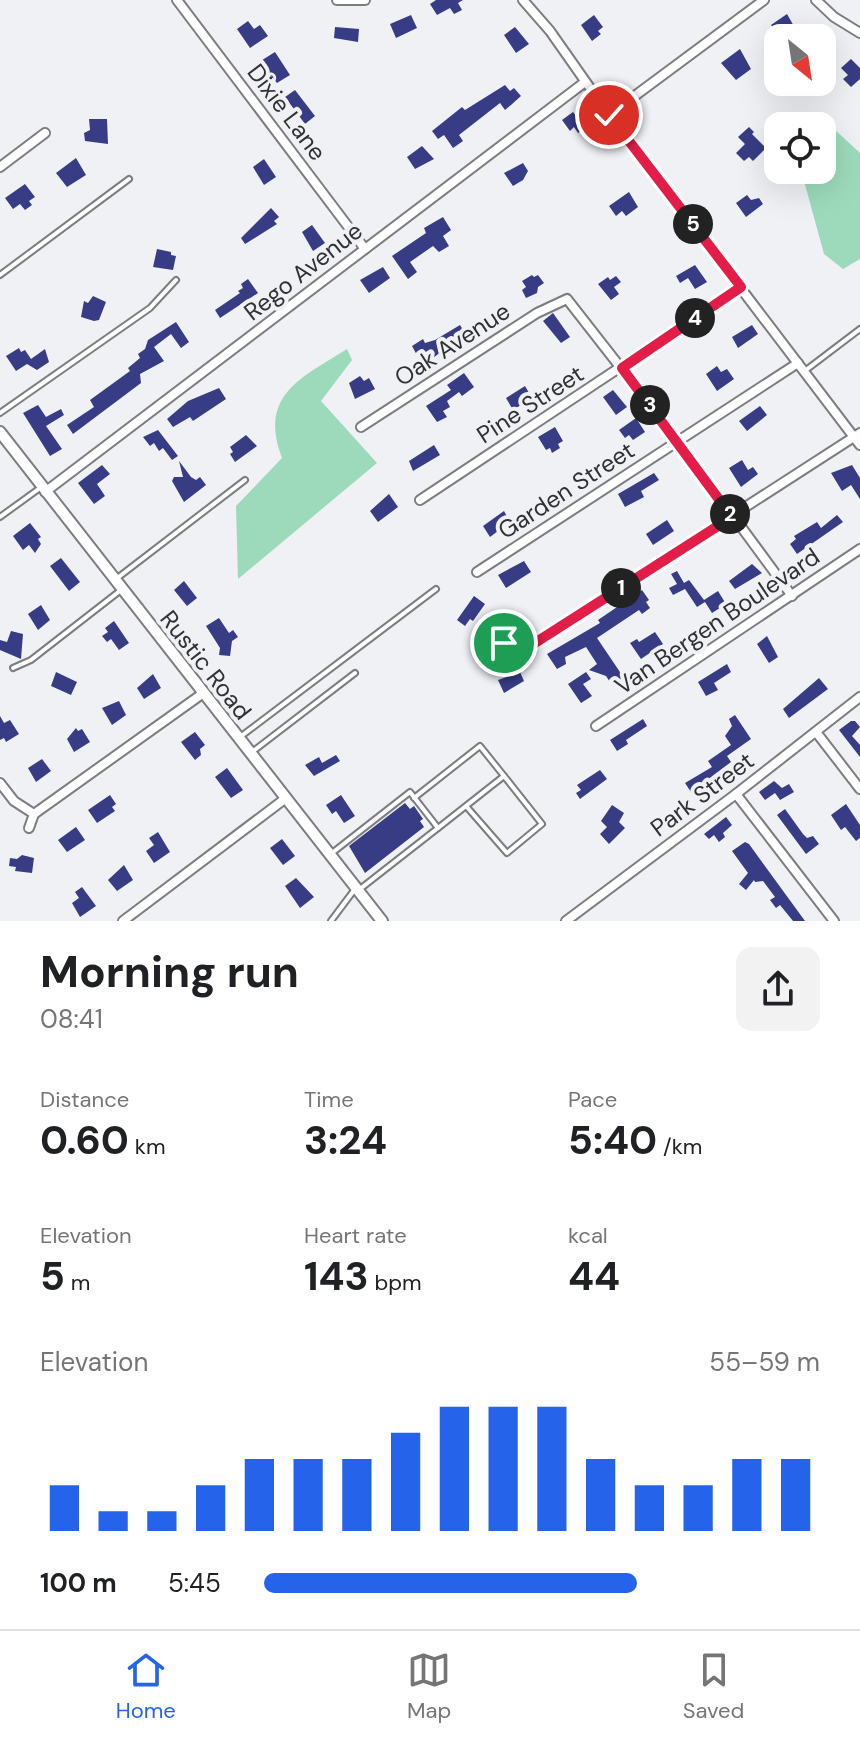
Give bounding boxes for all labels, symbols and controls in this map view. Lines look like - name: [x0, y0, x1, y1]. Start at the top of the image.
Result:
- north arrow: [764, 24, 836, 96]
- map controls: [764, 24, 836, 184]
- street label: Dixie Lane: [241, 58, 333, 166]
- pin: [575, 81, 643, 149]
- icon: check: [587, 93, 631, 137]
- button: locate: [764, 112, 836, 184]
- pin: 5: [673, 204, 713, 244]
- text: 5: [686, 209, 700, 238]
- street label: Rego Avenue: [237, 215, 369, 327]
- street label: Oak Avenue: [388, 295, 516, 393]
- pin: 4: [675, 298, 715, 338]
- text: 4: [688, 303, 702, 332]
- street label: Pine Street: [471, 358, 589, 450]
- pin: 3: [630, 385, 670, 425]
- text: 3: [643, 390, 657, 419]
- street label: Garden Street: [492, 434, 640, 546]
- pin: 2: [710, 494, 750, 534]
- text: 2: [724, 499, 736, 528]
- street label: Van Bergen Boulevard: [608, 541, 826, 701]
- pin: 1: [601, 568, 641, 608]
- text: 1: [617, 573, 625, 602]
- street label: Rustic Road: [154, 604, 258, 726]
- pin: [470, 609, 538, 677]
- icon: arrive: [482, 621, 526, 665]
- street label: Park Street: [644, 745, 760, 843]
- text: Morning run: [40, 943, 299, 1001]
- button: share: [736, 947, 820, 1031]
- text: 08:41: [40, 1002, 103, 1036]
- text: Distance: [40, 1085, 129, 1114]
- text: Time: [304, 1085, 354, 1114]
- text: Pace: [568, 1085, 617, 1114]
- text: 0.60: [40, 1114, 129, 1166]
- text: 3:24: [304, 1114, 387, 1166]
- text: 5:40: [568, 1114, 657, 1166]
- text: km: [129, 1132, 166, 1161]
- text: /km: [657, 1132, 702, 1161]
- text: Elevation: [40, 1221, 132, 1250]
- text: Heart rate: [304, 1221, 407, 1250]
- text: kcal: [568, 1221, 608, 1250]
- text: 5: [40, 1250, 65, 1302]
- text: 143: [304, 1250, 369, 1302]
- text: 44: [568, 1250, 620, 1302]
- text: m: [65, 1268, 90, 1297]
- text: bpm: [369, 1268, 422, 1297]
- text: Elevation: [40, 1345, 148, 1379]
- text: 55–59 m: [709, 1345, 820, 1379]
- text: 100 m: [40, 1566, 117, 1600]
- text: 5:45: [168, 1566, 221, 1600]
- tab: Home: [116, 1648, 176, 1725]
- tab: Map: [407, 1648, 451, 1725]
- tab: Saved: [683, 1648, 744, 1725]

